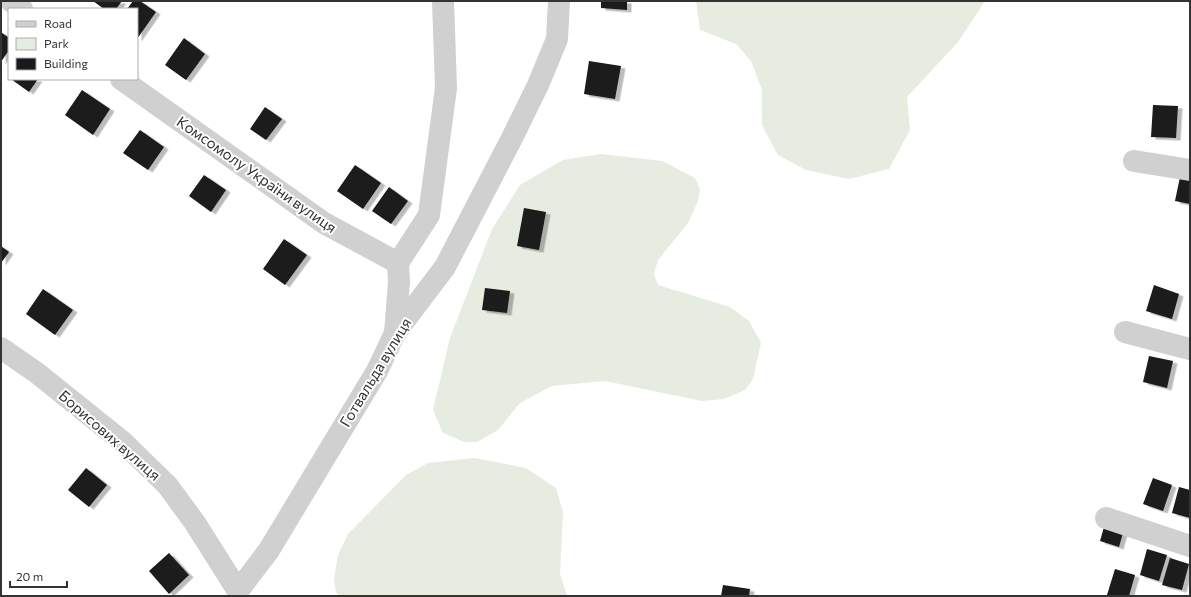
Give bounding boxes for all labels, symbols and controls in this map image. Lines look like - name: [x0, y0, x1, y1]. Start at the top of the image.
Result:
- legend: [8, 8, 138, 80]
- text: Road: [44, 16, 72, 30]
- text: Park: [44, 36, 70, 50]
- text: Building: [44, 56, 88, 70]
- street label: Комсомолу України вулиця: [174, 112, 340, 236]
- street label: Готвальда вулиця: [335, 314, 415, 430]
- street label: Борисових вулиця: [56, 386, 164, 484]
- scale bar: [10, 563, 67, 589]
- text: 20 m: [16, 569, 43, 583]

